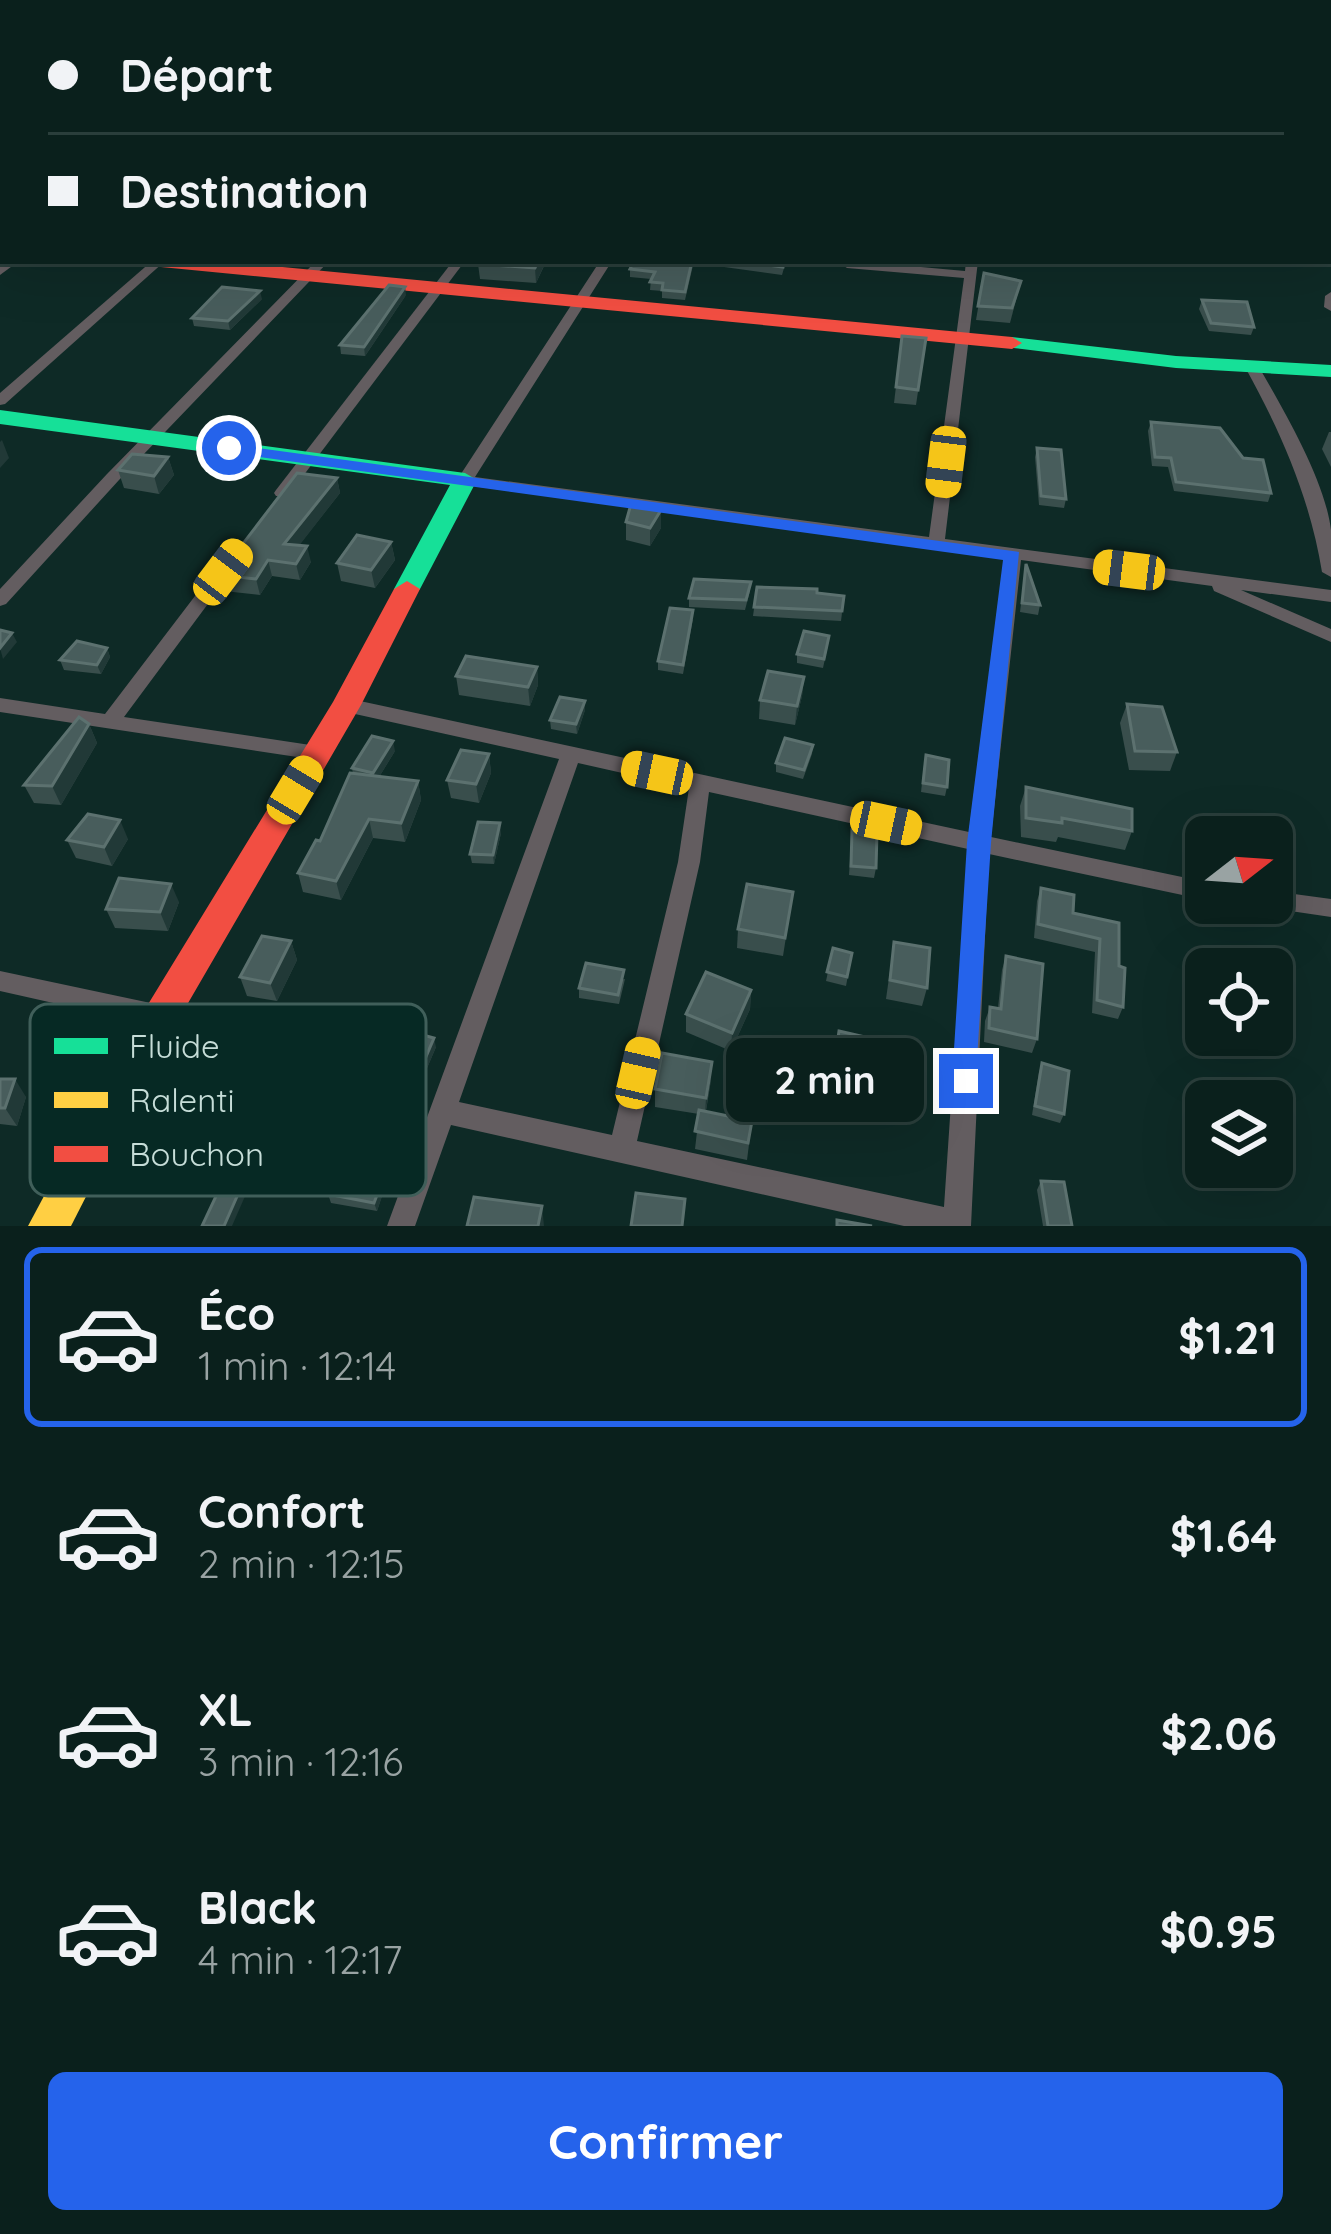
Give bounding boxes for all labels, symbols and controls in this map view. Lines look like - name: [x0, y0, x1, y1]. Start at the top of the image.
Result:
- text: Départ: [120, 47, 274, 103]
- text: Destination: [120, 163, 369, 219]
- route start: [202, 421, 256, 475]
- car: [924, 424, 968, 500]
- car: [187, 532, 259, 612]
- car: [1091, 548, 1167, 592]
- car: [618, 748, 696, 798]
- car: [261, 750, 329, 830]
- car: [847, 798, 925, 848]
- north arrow: [1185, 816, 1293, 924]
- map controls: [1185, 816, 1293, 1188]
- button: locate: [1185, 948, 1293, 1056]
- legend: [30, 1004, 426, 1196]
- text: Fluide: [129, 1025, 220, 1066]
- car: [612, 1034, 664, 1112]
- callout: 2 min: [726, 1039, 924, 1123]
- route end: [939, 1054, 993, 1108]
- text: 2 min: [774, 1055, 876, 1104]
- text: Ralenti: [129, 1079, 234, 1120]
- button: layers: [1185, 1080, 1293, 1188]
- text: Bouchon: [129, 1133, 264, 1174]
- icon: car: [54, 1283, 162, 1391]
- text: Éco: [198, 1285, 275, 1341]
- text: $1.21: [1178, 1309, 1277, 1365]
- text: 1 min · 12:14: [198, 1341, 396, 1390]
- icon: car: [54, 1481, 162, 1589]
- text: Confort: [198, 1483, 365, 1539]
- text: $1.64: [1170, 1507, 1277, 1563]
- text: 2 min · 12:15: [198, 1539, 405, 1588]
- icon: car: [54, 1679, 162, 1787]
- text: XL: [198, 1681, 253, 1737]
- text: $2.06: [1161, 1705, 1277, 1761]
- text: 3 min · 12:16: [198, 1737, 403, 1786]
- icon: car: [54, 1877, 162, 1985]
- text: Black: [198, 1879, 317, 1935]
- text: $0.95: [1160, 1903, 1277, 1959]
- text: 4 min · 12:17: [198, 1935, 402, 1984]
- button: Confirmer: [48, 2072, 1283, 2210]

